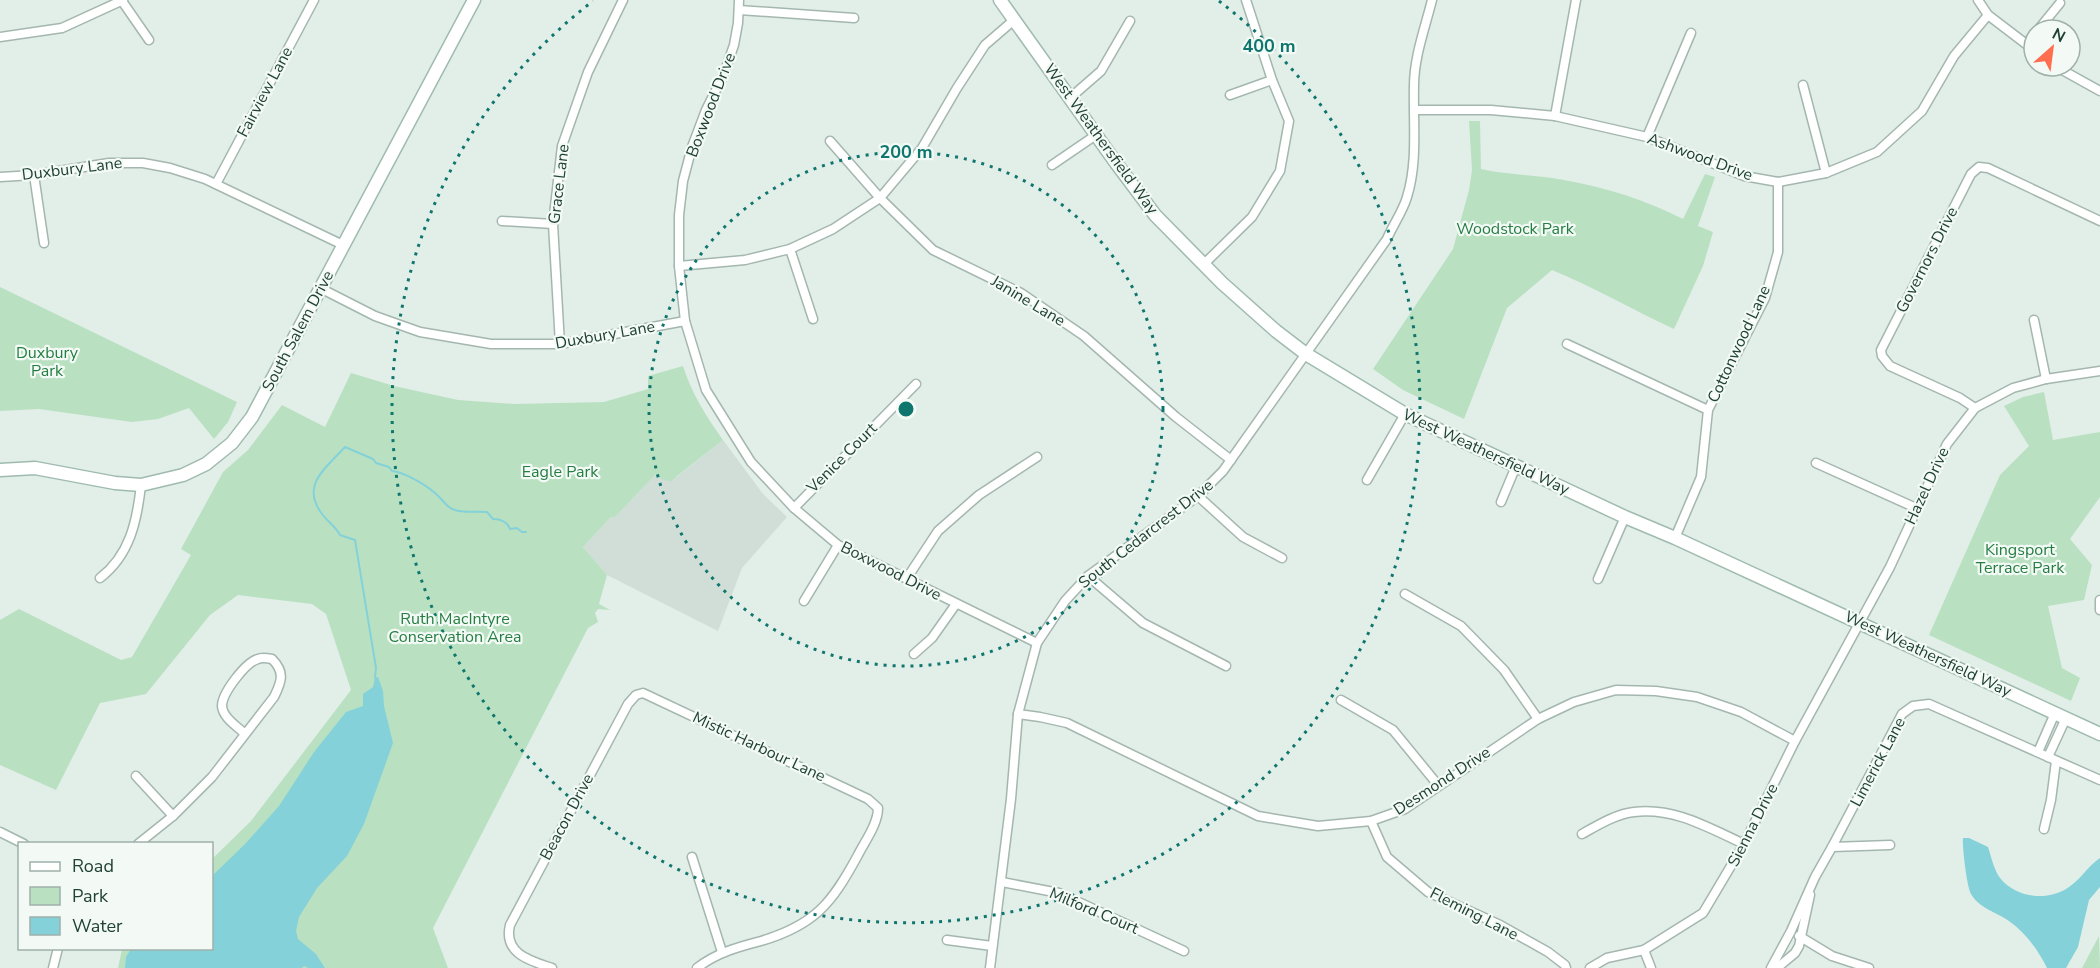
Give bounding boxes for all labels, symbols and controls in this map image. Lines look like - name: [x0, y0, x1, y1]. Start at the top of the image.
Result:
- north arrow: [2022, 18, 2082, 78]
- text: N: [2048, 23, 2069, 48]
- text: 400 m: [1242, 34, 1296, 58]
- street label: Fairview Lane: [232, 43, 298, 141]
- street label: Boxwood Drive: [681, 50, 741, 160]
- street label: West Weathersfield Way: [1039, 59, 1164, 220]
- street label: Ashwood Drive: [1644, 128, 1756, 186]
- text: 200 m: [879, 140, 933, 164]
- street label: Grace Lane: [543, 143, 575, 225]
- street label: Duxbury Lane: [21, 152, 123, 186]
- street label: Governors Drive: [1891, 203, 1963, 317]
- park label: Woodstock Park: [1456, 218, 1575, 240]
- street label: South Salem Drive: [257, 267, 339, 395]
- street label: Janine Lane: [986, 270, 1069, 332]
- street label: Cottonwood Lane: [1702, 282, 1776, 406]
- street label: Duxbury Lane: [553, 315, 657, 355]
- park label: Duxbury Park: [16, 342, 79, 382]
- centre of rings: [896, 399, 916, 419]
- street label: West Weathersfield Way: [1399, 404, 1574, 501]
- street label: Venice Court: [801, 418, 882, 499]
- street label: Hazel Drive: [1899, 444, 1955, 528]
- park label: Eagle Park: [522, 461, 599, 483]
- street label: South Cedarcrest Drive: [1074, 474, 1218, 594]
- street label: Boxwood Drive: [837, 536, 945, 606]
- park label: Kingsport Terrace Park: [1976, 539, 2065, 579]
- street label: West Weathersfield Way: [1841, 606, 2016, 703]
- park label: Ruth MacIntyre Conservation Area: [389, 608, 521, 648]
- street label: Mistic Harbour Lane: [689, 707, 829, 787]
- street label: Limerick Lane: [1845, 713, 1911, 811]
- street label: Desmond Drive: [1389, 742, 1495, 820]
- street label: Beacon Drive: [535, 770, 599, 864]
- street label: Sienna Drive: [1723, 780, 1783, 870]
- legend: [18, 842, 213, 950]
- text: Road: [72, 854, 114, 878]
- street label: Milford Court: [1046, 882, 1142, 940]
- street label: Fleming Lane: [1426, 882, 1522, 946]
- text: Park: [72, 884, 109, 908]
- text: Water: [72, 914, 123, 938]

